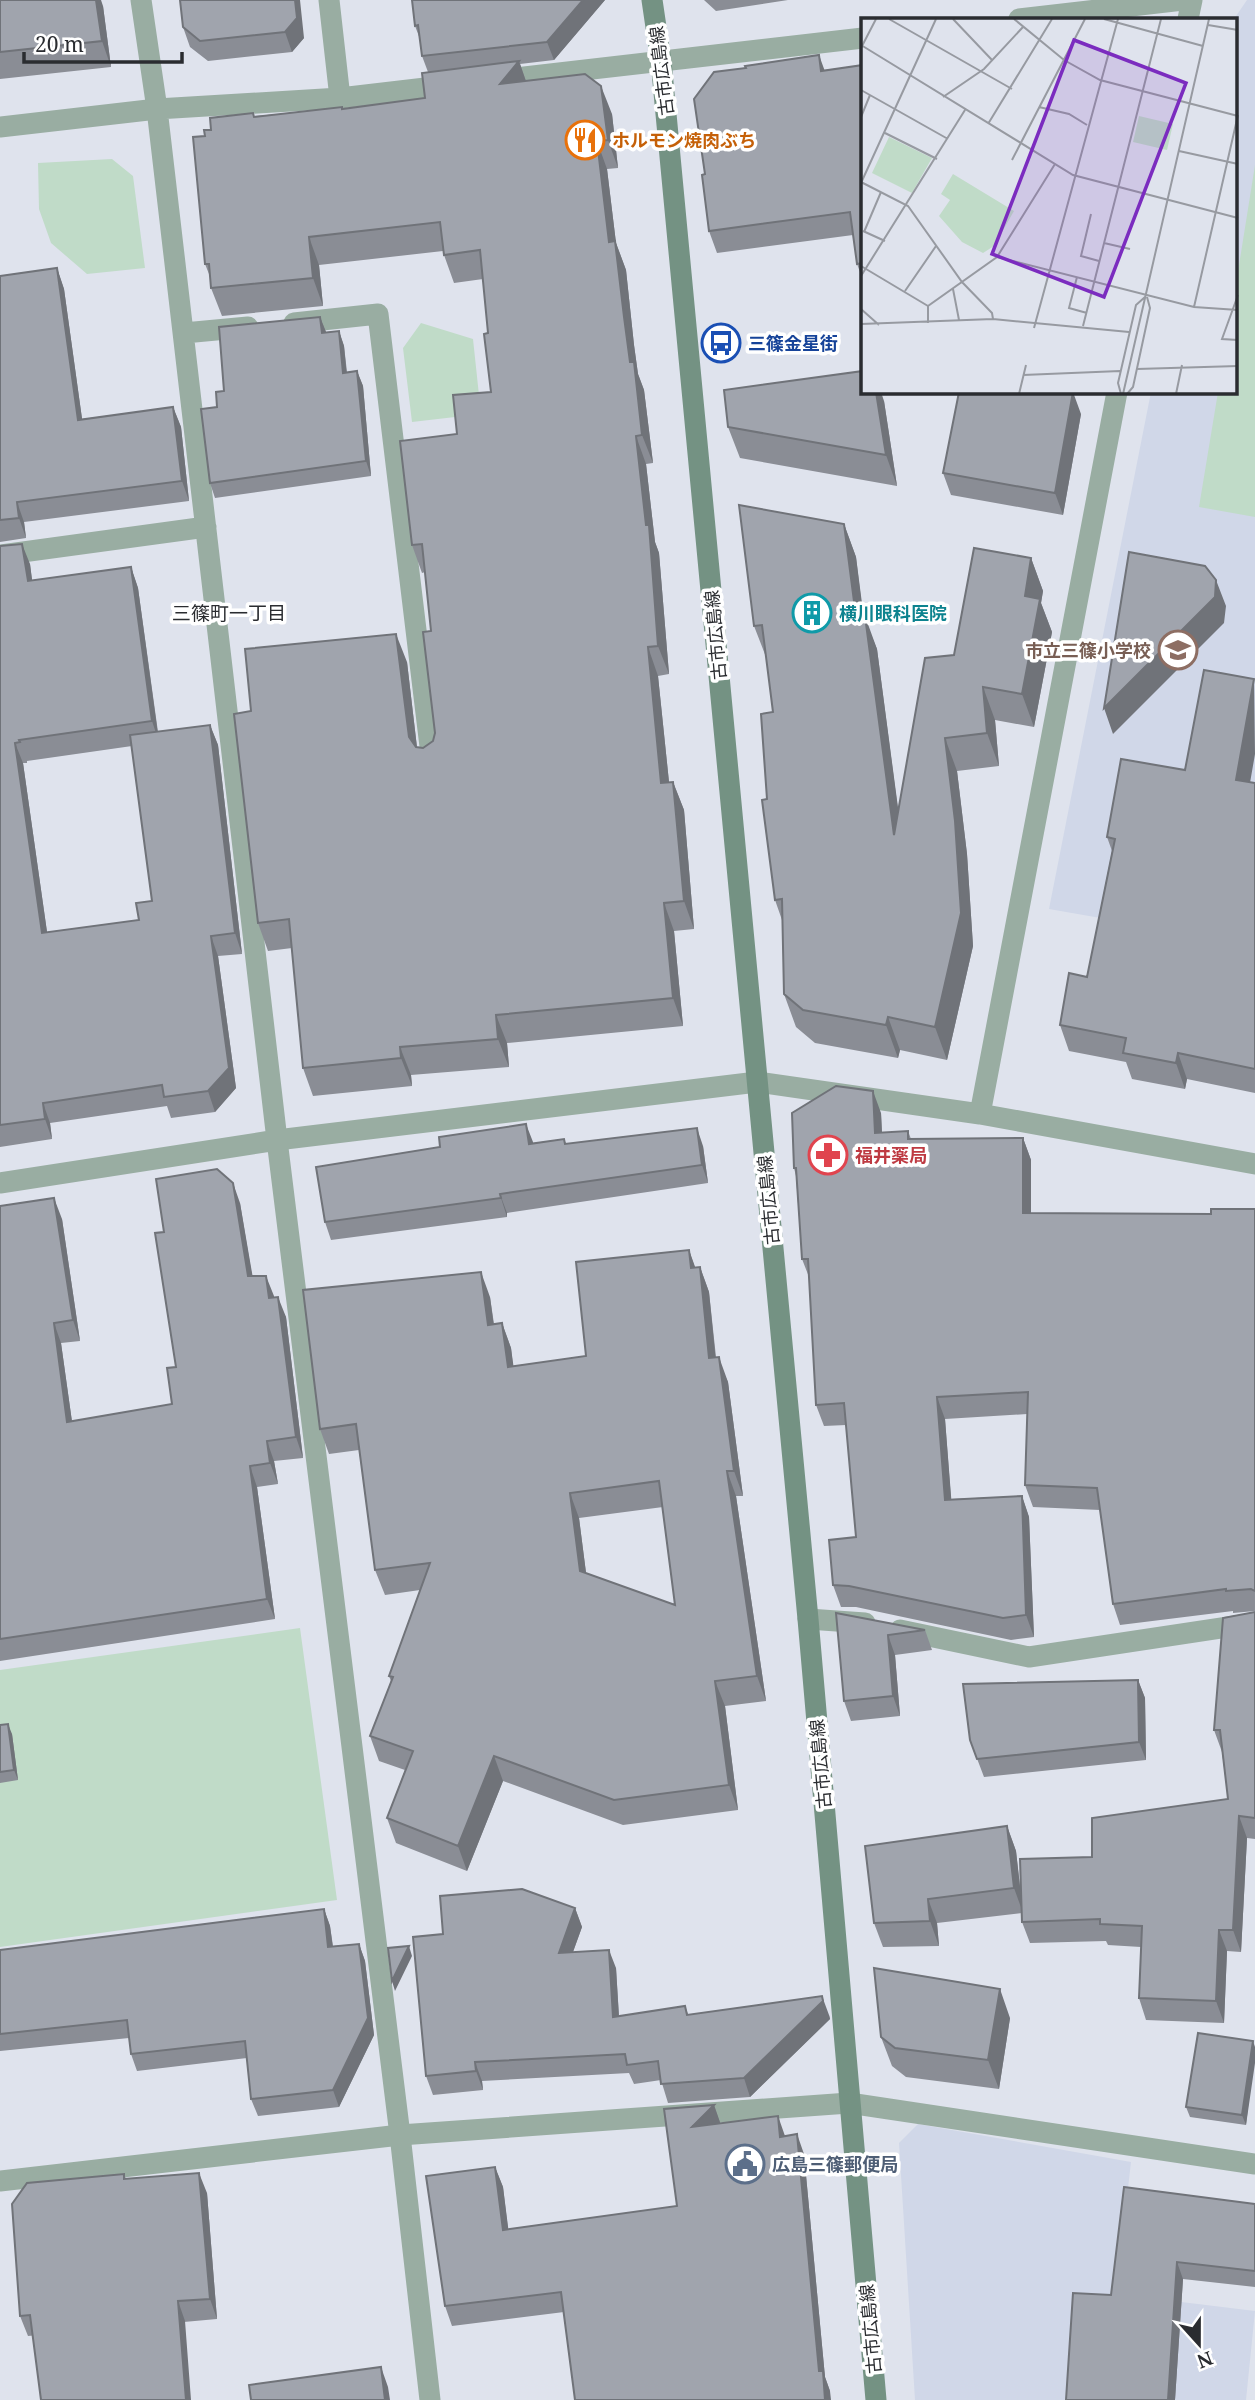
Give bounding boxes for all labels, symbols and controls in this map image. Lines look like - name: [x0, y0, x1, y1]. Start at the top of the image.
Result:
- inset map: [861, 18, 1238, 394]
- scale bar: [24, 21, 182, 65]
- street label: 古市広島線: [644, 25, 678, 117]
- text: 20 m: [35, 30, 84, 58]
- restaurant icon: ホルモン焼肉ぶち: [564, 119, 606, 161]
- place label: ホルモン焼肉ぶち: [612, 128, 756, 152]
- bus stop icon: 三篠金星街: [700, 322, 742, 364]
- place label: 三篠金星街: [748, 331, 838, 355]
- street label: 古市広島線: [699, 589, 731, 681]
- building icon: 横川眼科医院: [791, 592, 833, 634]
- district label: 三篠町一丁目: [172, 600, 286, 626]
- place label: 横川眼科医院: [839, 601, 947, 625]
- school or university icon: 市立三篠小学校: [1157, 629, 1199, 671]
- place label: 市立三篠小学校: [1025, 638, 1151, 662]
- pharmacy icon: 福井薬局: [807, 1134, 849, 1176]
- place label: 福井薬局: [855, 1143, 927, 1167]
- street label: 古市広島線: [752, 1154, 784, 1246]
- street label: 古市広島線: [804, 1718, 836, 1810]
- public building icon: 広島三篠郵便局: [724, 2143, 766, 2185]
- place label: 広島三篠郵便局: [772, 2152, 898, 2176]
- street label: 古市広島線: [854, 2283, 886, 2375]
- north arrow: [1164, 2309, 1234, 2379]
- text: N: [1193, 2345, 1217, 2375]

